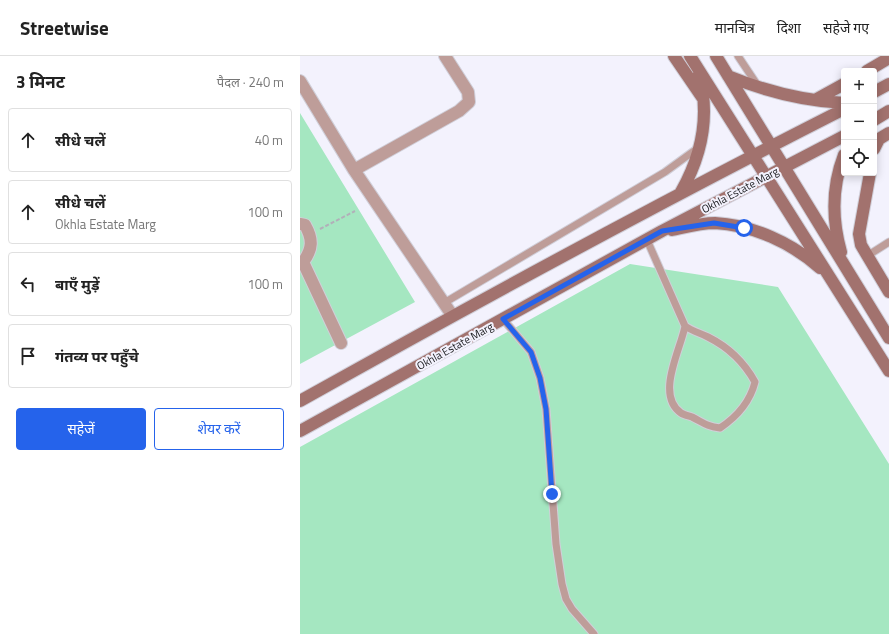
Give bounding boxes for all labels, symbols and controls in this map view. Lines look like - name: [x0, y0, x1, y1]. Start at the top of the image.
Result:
- text: Streetwise: [20, 13, 109, 42]
- text: मानचित्र: [715, 17, 755, 38]
- text: दिशा: [777, 17, 801, 38]
- text: सहेजे गए: [823, 17, 869, 38]
- map controls: [841, 68, 877, 176]
- button: +: [841, 68, 877, 104]
- text: 3 मिनट: [16, 69, 65, 95]
- text: पैदल · 240 m: [217, 72, 284, 92]
- button: −: [841, 104, 877, 140]
- icon: ahead: [17, 129, 39, 151]
- text: सीधे चलें: [55, 129, 106, 152]
- text: 40 m: [255, 130, 283, 150]
- button: locate: [841, 140, 877, 176]
- street label: Okhla Estate Marg: [699, 163, 782, 217]
- text: सीधे चलें: [55, 191, 106, 214]
- icon: ahead: [17, 201, 39, 223]
- text: 100 m: [247, 202, 283, 222]
- text: Okhla Estate Marg: [55, 214, 156, 234]
- route start: [735, 219, 753, 237]
- icon: left: [17, 273, 39, 295]
- text: बाएँ मुड़ें: [55, 273, 99, 296]
- text: 100 m: [247, 274, 283, 294]
- street label: Okhla Estate Marg: [414, 318, 497, 374]
- icon: arrive: [17, 345, 39, 367]
- text: गंतव्य पर पहुँचे: [55, 345, 139, 368]
- button: सहेजें: [16, 408, 146, 450]
- button: शेयर करें: [154, 408, 284, 450]
- route end: [543, 485, 561, 503]

